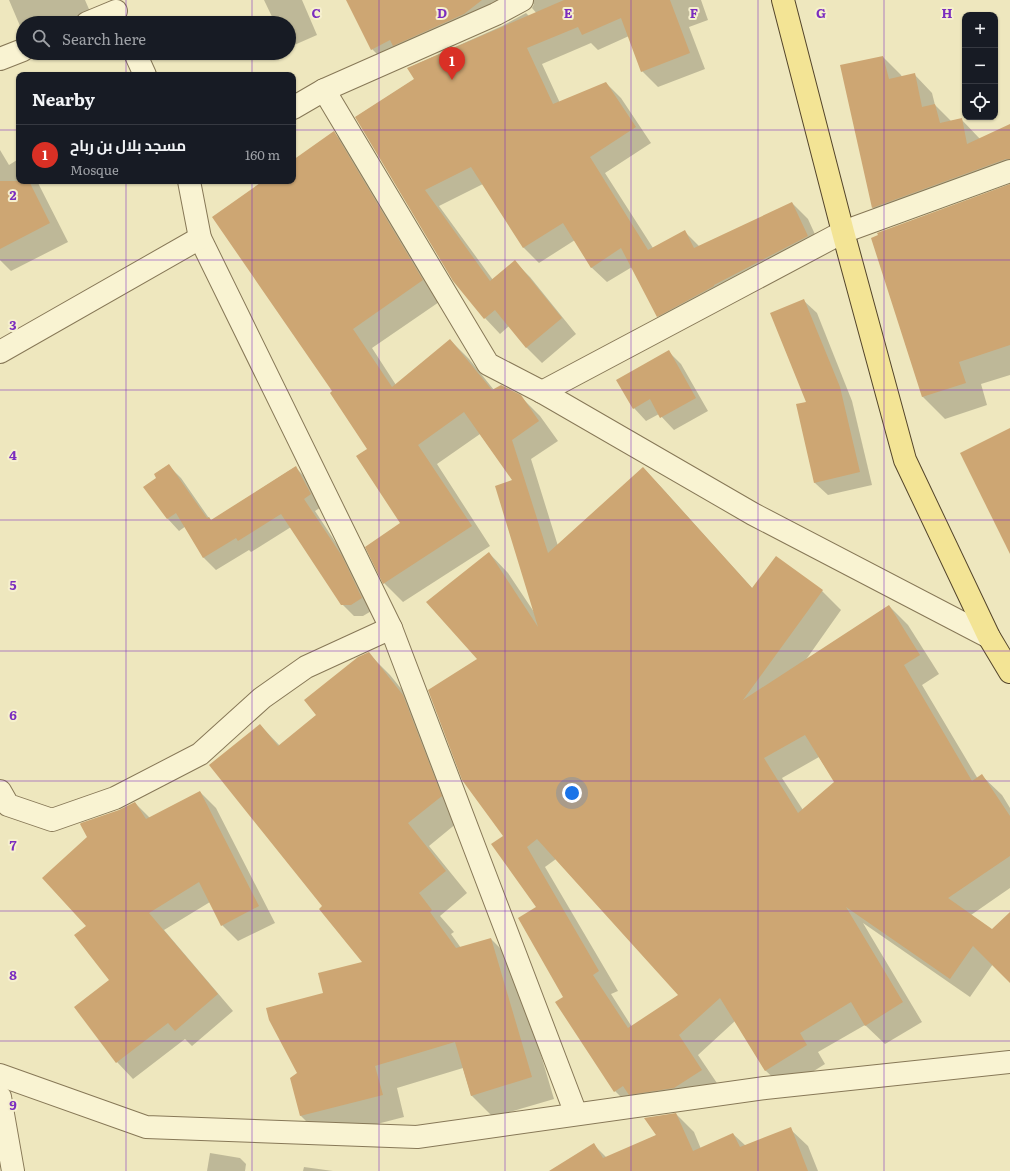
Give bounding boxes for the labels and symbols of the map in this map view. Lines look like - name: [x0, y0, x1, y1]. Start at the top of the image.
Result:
- text: C: [311, 3, 321, 22]
- text: D: [437, 3, 447, 22]
- text: E: [564, 3, 573, 22]
- text: F: [690, 3, 698, 22]
- text: G: [816, 3, 826, 22]
- text: H: [942, 3, 953, 22]
- pin: 1: [439, 47, 465, 80]
- text: 2: [10, 185, 17, 204]
- text: 3: [9, 315, 17, 334]
- text: 4: [9, 445, 17, 464]
- text: 5: [9, 575, 17, 594]
- text: 6: [9, 705, 17, 724]
- your location: [562, 783, 582, 803]
- text: 7: [9, 835, 17, 854]
- text: 8: [9, 965, 17, 984]
- text: 9: [9, 1095, 17, 1114]

